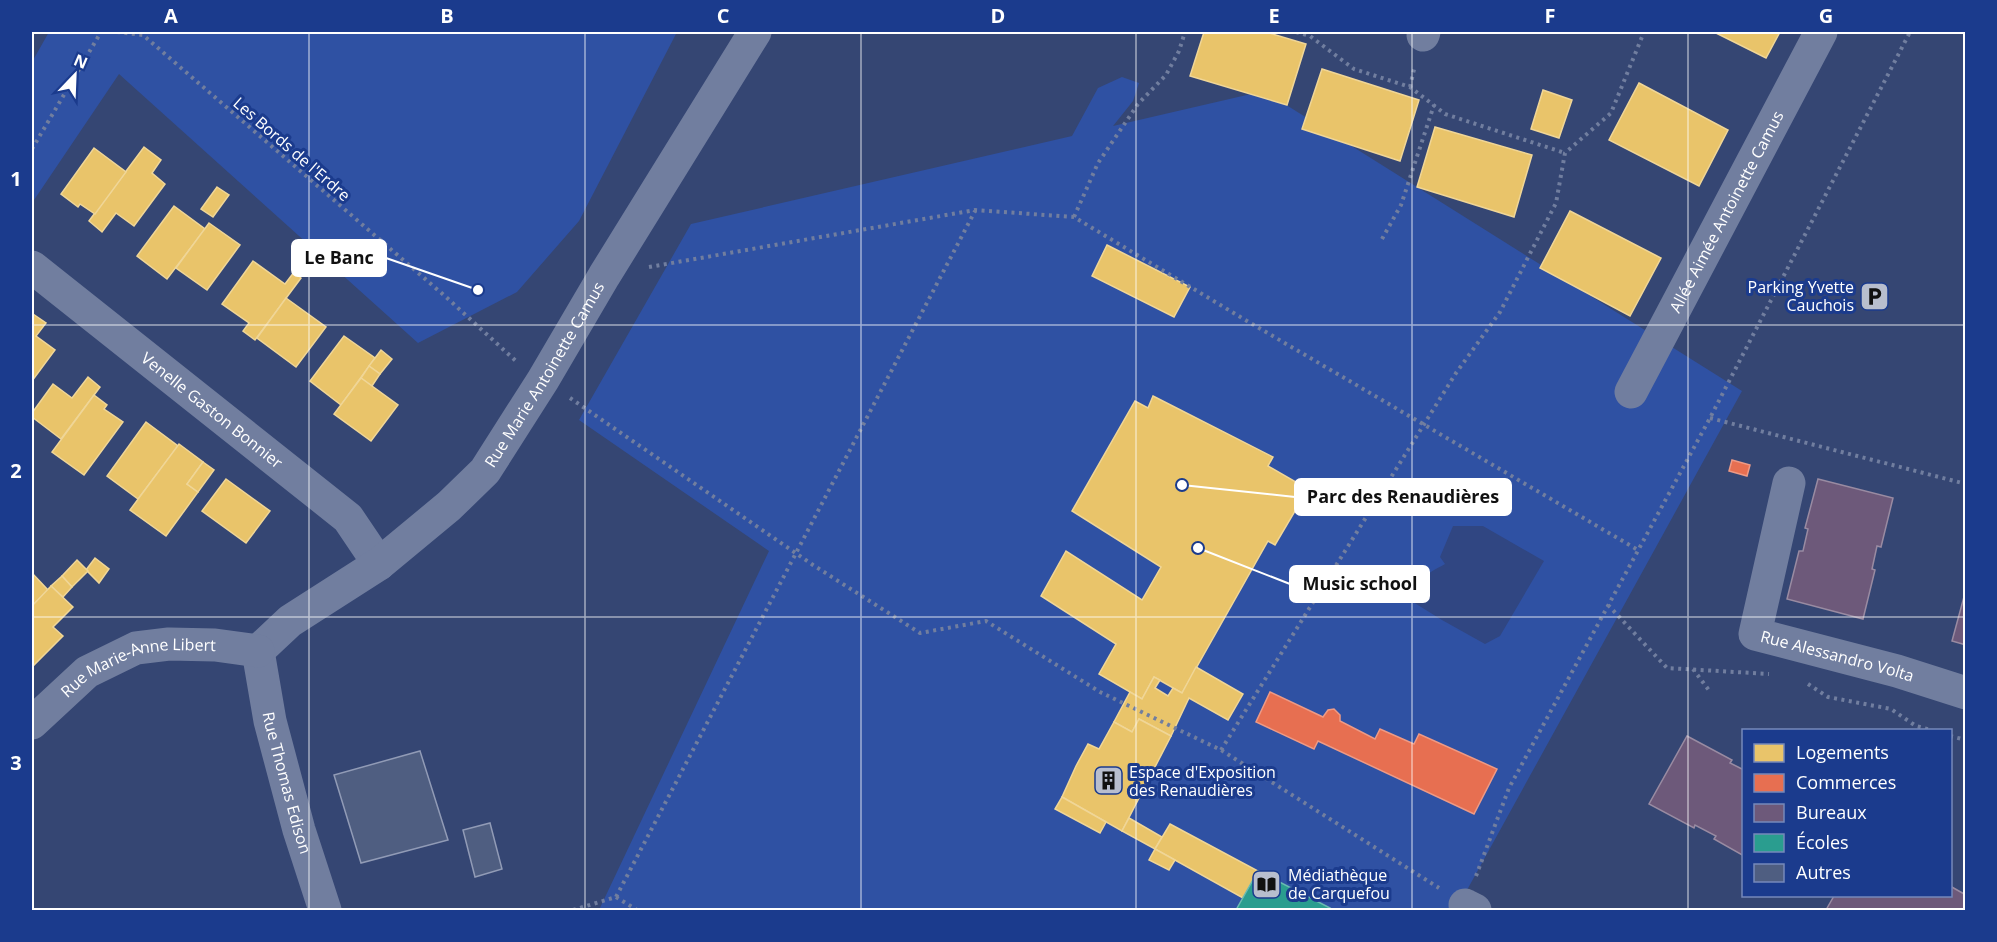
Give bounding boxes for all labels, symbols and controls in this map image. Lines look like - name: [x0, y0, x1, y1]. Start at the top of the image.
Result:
- text: A: [164, 2, 178, 29]
- text: B: [440, 2, 454, 29]
- text: C: [717, 2, 730, 29]
- text: D: [991, 2, 1005, 29]
- text: E: [1268, 2, 1280, 29]
- text: F: [1545, 2, 1555, 29]
- text: G: [1819, 2, 1833, 29]
- north arrow: [45, 45, 105, 105]
- text: N: [71, 49, 91, 74]
- street label: Les Bords de l'Erdre: [229, 92, 355, 206]
- street label: Allée Aimée Antoinette Camus: [1664, 107, 1789, 316]
- text: 1: [10, 165, 22, 192]
- callout: Le Banc: [292, 240, 386, 276]
- text: Le Banc: [304, 245, 374, 269]
- place label: Parking Yvette Cauchois: [1748, 276, 1854, 316]
- street label: Rue Marie Antoinette Camus: [479, 278, 609, 471]
- parking icon: Parking Yvette Cauchois: [1859, 280, 1891, 312]
- street label: Venelle Gaston Bonnier: [137, 347, 288, 473]
- text: 2: [10, 457, 22, 484]
- callout: Parc des Renaudières: [1295, 479, 1511, 515]
- text: Parc des Renaudières: [1307, 484, 1499, 508]
- callout: Music school: [1290, 566, 1429, 602]
- text: Music school: [1303, 571, 1418, 595]
- street label: Rue Alessandro Volta: [1758, 625, 1917, 687]
- street label: Rue Marie-Anne Libert: [56, 633, 216, 702]
- street label: Rue Thomas Edison: [258, 710, 317, 857]
- legend: [1742, 729, 1952, 897]
- text: Logements: [1796, 740, 1889, 764]
- text: 3: [10, 749, 22, 776]
- place label: Espace d'Exposition des Renaudières: [1129, 761, 1276, 801]
- building icon: Espace d'Exposition des Renaudières: [1092, 765, 1124, 797]
- text: Commerces: [1796, 770, 1896, 794]
- text: Bureaux: [1796, 800, 1867, 824]
- text: Écoles: [1796, 830, 1849, 854]
- text: Autres: [1796, 860, 1851, 884]
- place label: Médiathèque de Carquefou: [1288, 864, 1390, 904]
- library icon: Médiathèque de Carquefou: [1251, 868, 1283, 900]

